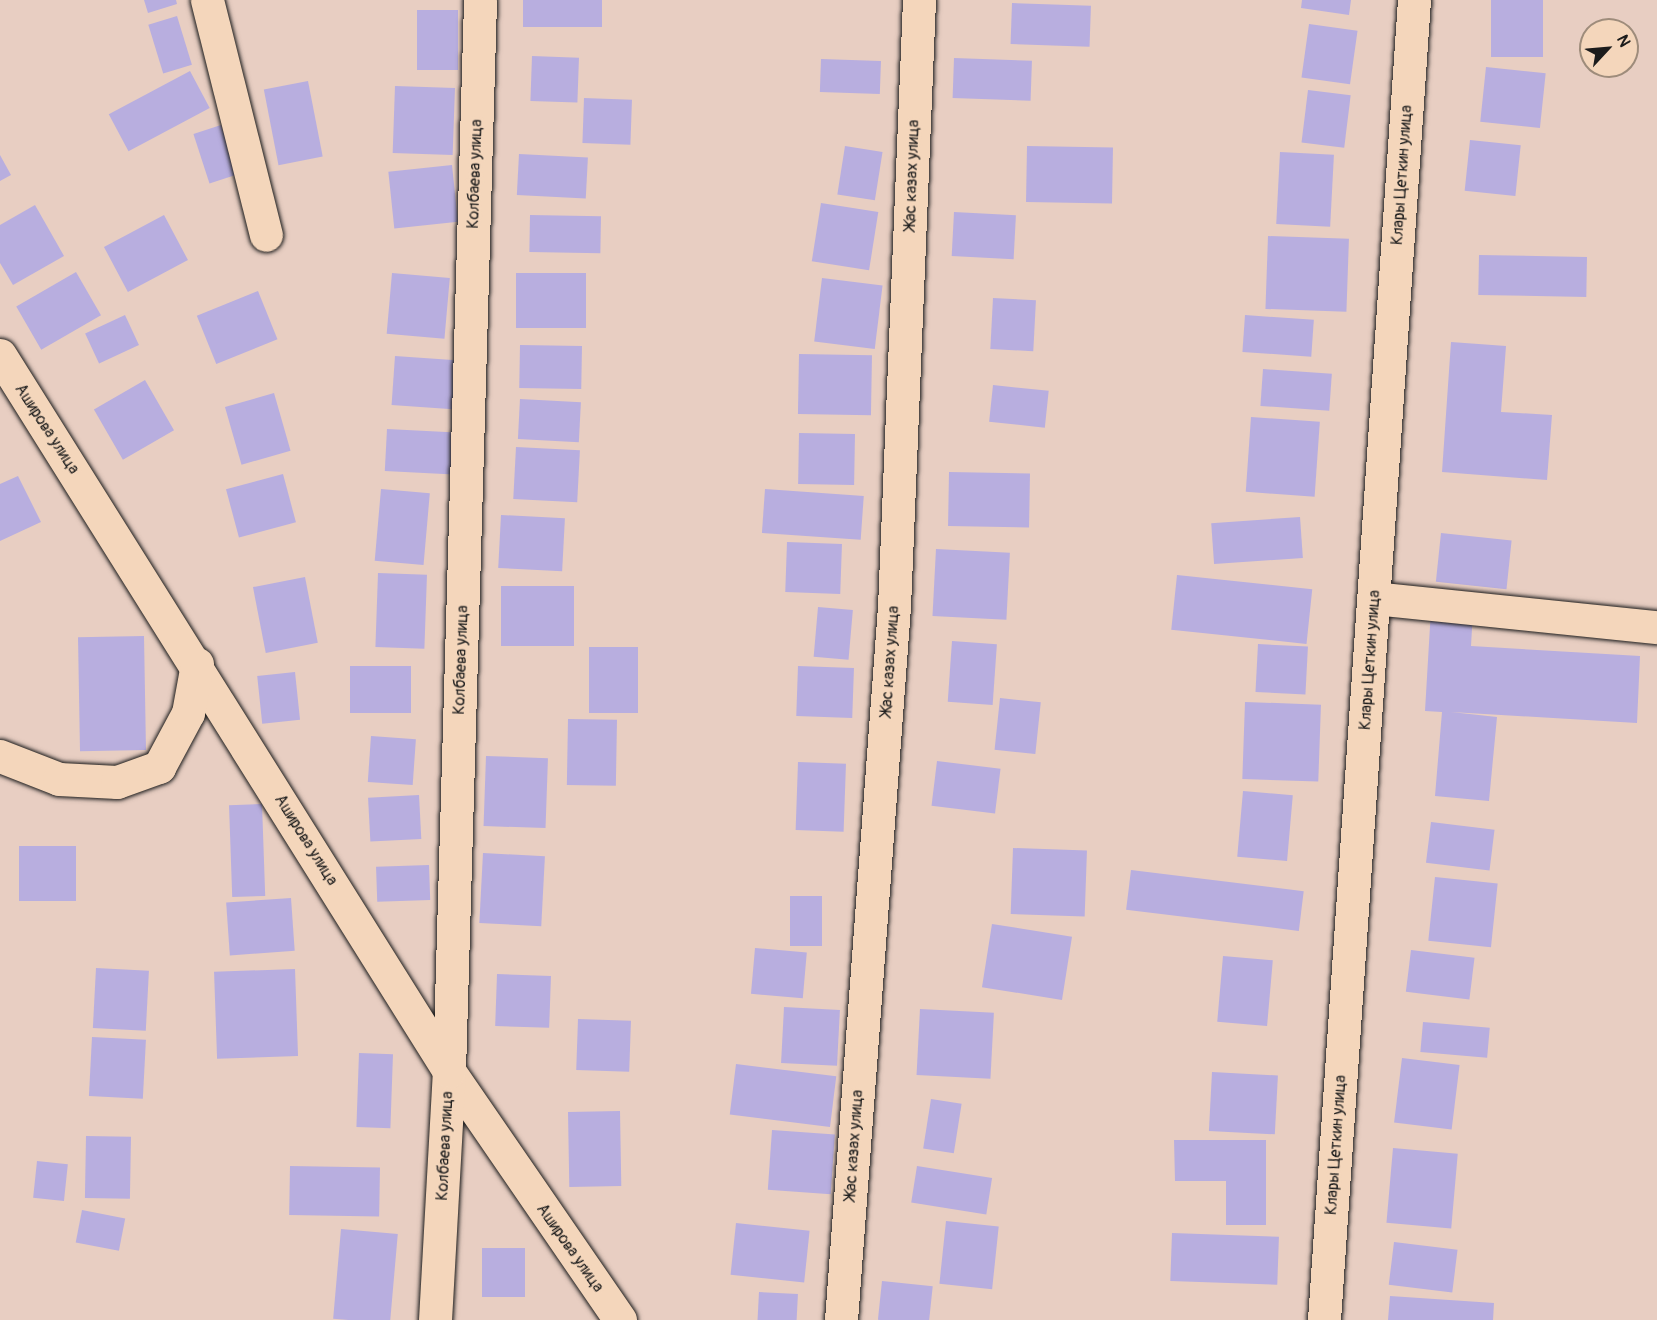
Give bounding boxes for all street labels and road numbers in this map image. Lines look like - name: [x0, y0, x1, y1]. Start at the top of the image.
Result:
- street label: Клары Цеткин улица: [1388, 104, 1416, 246]
- street label: Колбаева улица: [463, 119, 487, 229]
- street label: Жас казах улица: [900, 119, 924, 231]
- street label: Аширова улица: [11, 380, 83, 478]
- street label: Клары Цеткин улица: [1356, 589, 1384, 731]
- street label: Колбаева улица: [449, 605, 473, 715]
- street label: Жас казах улица: [877, 605, 903, 717]
- street label: Аширова улица: [270, 791, 342, 889]
- street label: Клары Цеткин улица: [1322, 1074, 1350, 1216]
- street label: Жас казах улица: [841, 1089, 867, 1201]
- street label: Колбаева улица: [433, 1091, 457, 1201]
- street label: Аширова улица: [532, 1200, 608, 1296]

